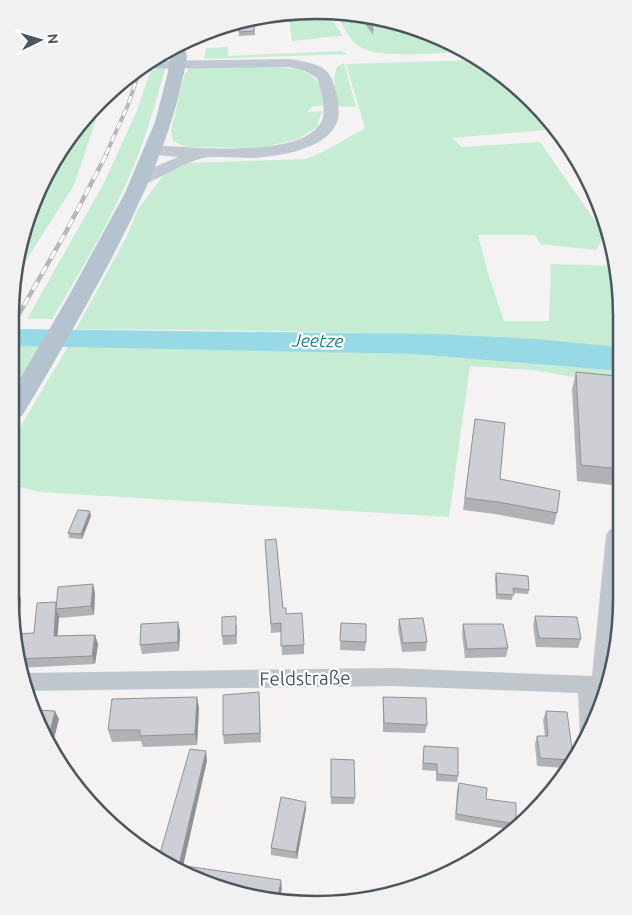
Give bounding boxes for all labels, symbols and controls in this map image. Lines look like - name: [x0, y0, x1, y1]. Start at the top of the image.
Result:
- north arrow: [15, 15, 65, 65]
- text: N: [45, 33, 61, 45]
- water label: Jeetze: [291, 330, 344, 350]
- street label: Feldstraße: [259, 666, 351, 690]

